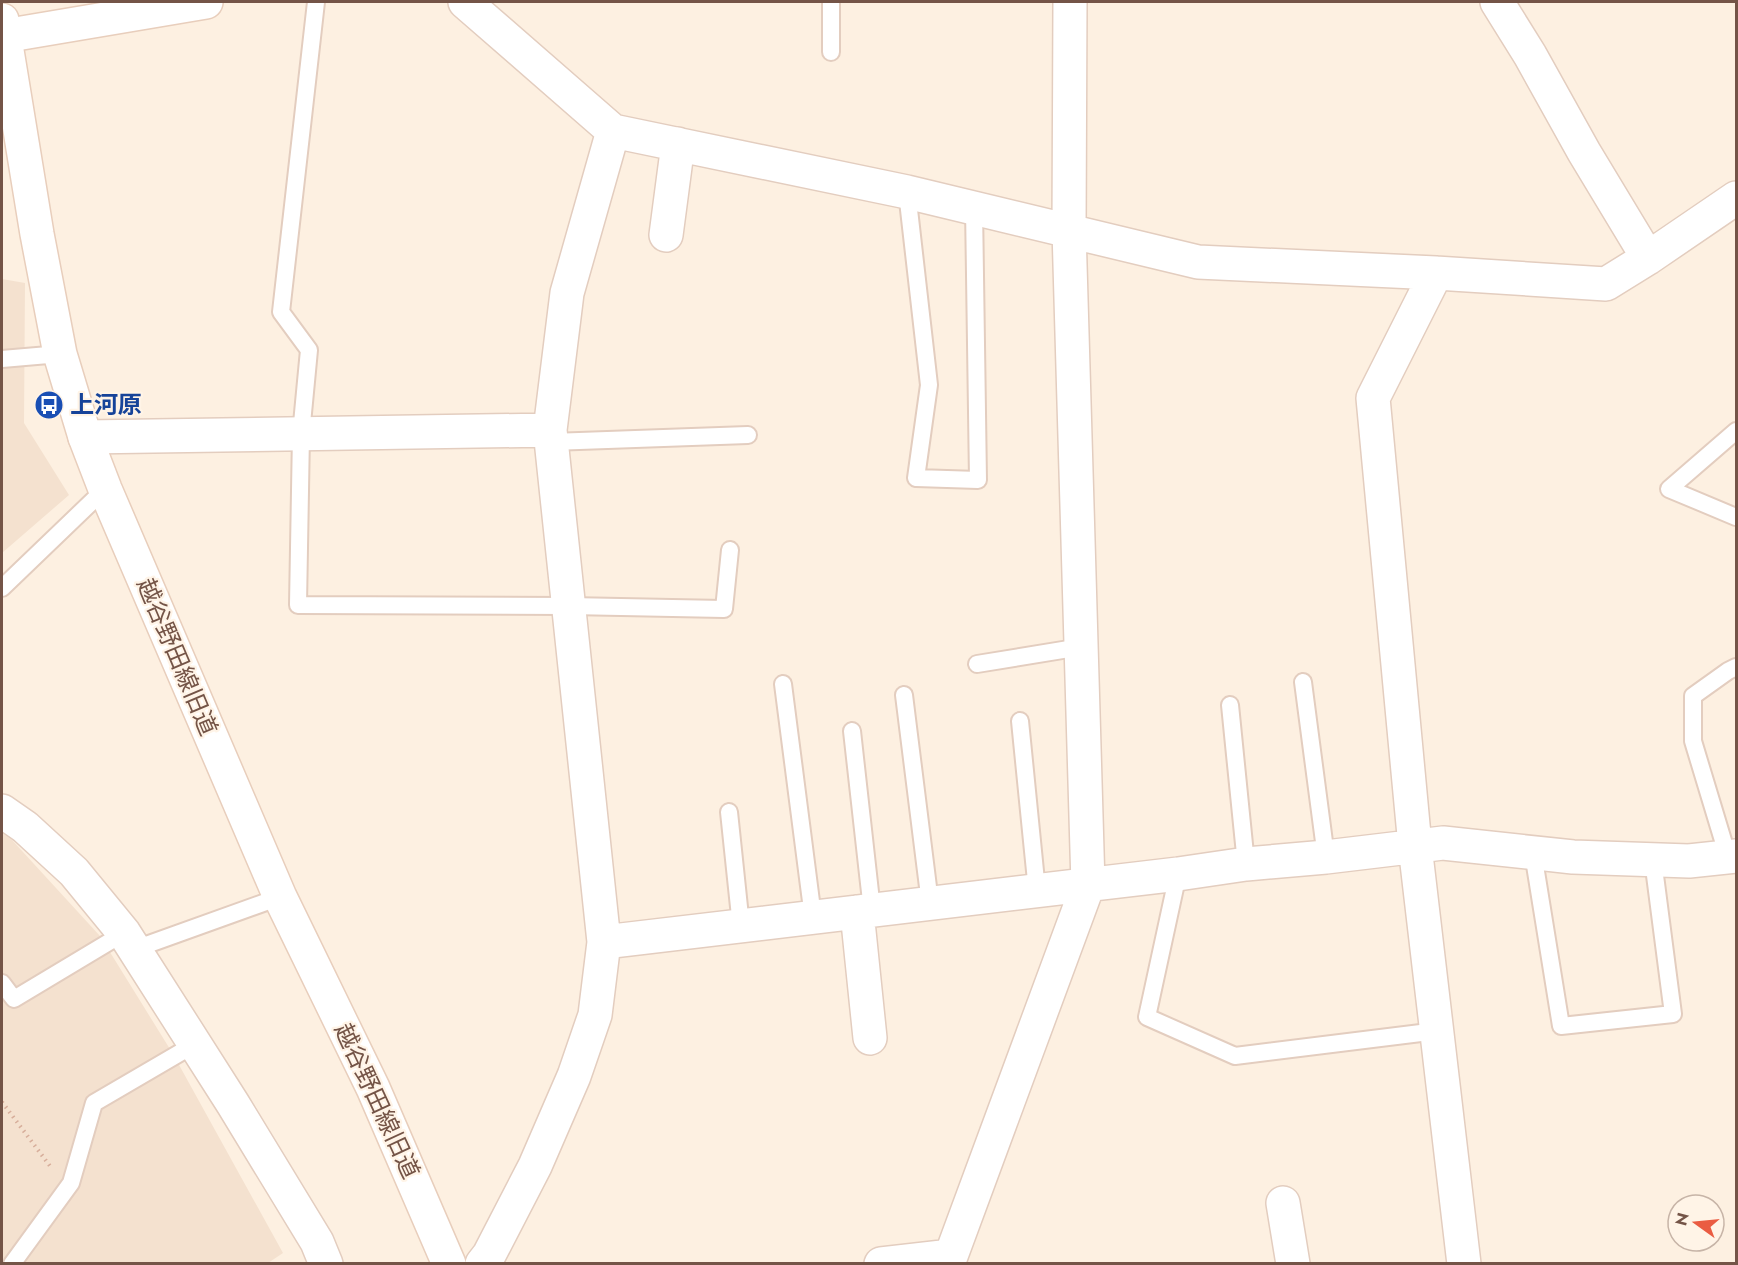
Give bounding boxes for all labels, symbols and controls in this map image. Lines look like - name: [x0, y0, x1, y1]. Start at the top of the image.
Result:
- place label: 上河原: [70, 387, 142, 422]
- bus stop icon: 上河原: [33, 389, 65, 421]
- street label: 越谷野田線旧道: [129, 573, 226, 741]
- street label: 越谷野田線旧道: [326, 1017, 429, 1184]
- north arrow: [1666, 1193, 1726, 1253]
- text: N: [1669, 1210, 1695, 1228]

